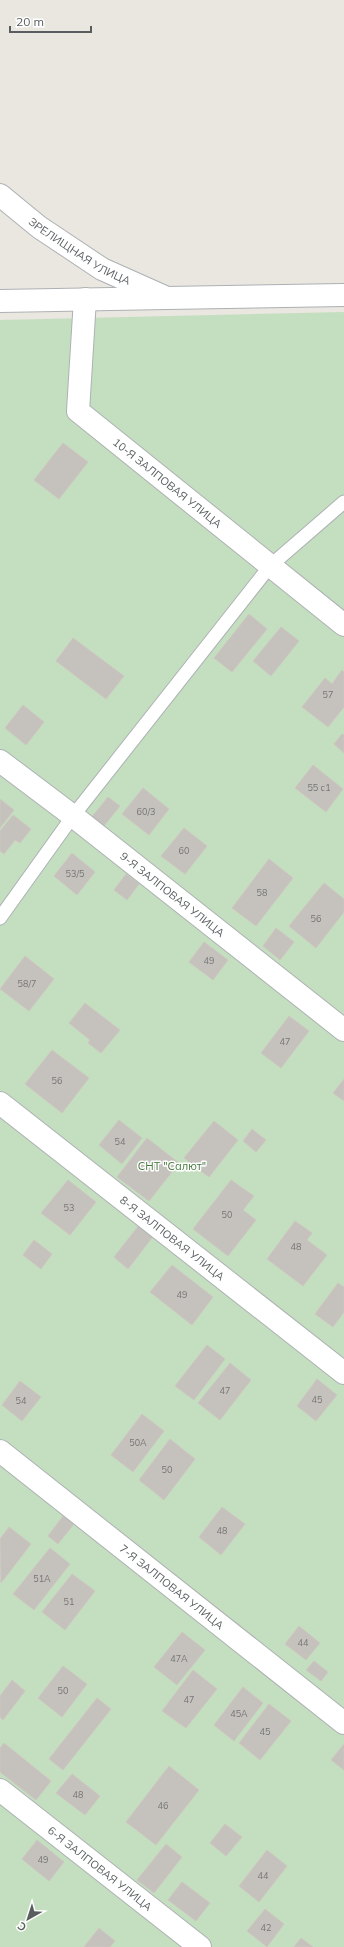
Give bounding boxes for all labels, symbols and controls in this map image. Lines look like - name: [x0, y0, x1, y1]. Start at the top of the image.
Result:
- scale bar: [10, 8, 91, 34]
- text: 20 m: [16, 14, 44, 29]
- street label: ЗРЕЛИЩНАЯ УЛИЦА: [26, 214, 133, 288]
- street label: 10-Я ЗАЛПОВАЯ УЛИЦА: [110, 435, 225, 531]
- house number: 57: [323, 689, 333, 700]
- house number: 55 с1: [307, 782, 331, 793]
- house number: 60/3: [137, 806, 155, 817]
- house number: 60: [179, 845, 189, 856]
- street label: 9-Я ЗАЛПОВАЯ УЛИЦА: [117, 849, 227, 940]
- house number: 53/5: [66, 868, 85, 879]
- house number: 58: [257, 887, 267, 898]
- house number: 56: [311, 913, 321, 924]
- house number: 49: [204, 955, 214, 966]
- house number: 58/7: [18, 978, 36, 989]
- house number: 47: [280, 1036, 290, 1047]
- house number: 56: [52, 1075, 62, 1086]
- house number: 54: [115, 1136, 126, 1147]
- park label: СНТ "Салют": [138, 1159, 206, 1173]
- street label: 8-Я ЗАЛПОВАЯ УЛИЦА: [117, 1193, 227, 1284]
- house number: 53: [64, 1202, 74, 1213]
- house number: 50: [222, 1209, 232, 1220]
- house number: 48: [291, 1241, 301, 1252]
- house number: 49: [177, 1289, 187, 1300]
- house number: 47: [220, 1385, 230, 1396]
- house number: 45: [312, 1394, 323, 1405]
- house number: 54: [16, 1395, 27, 1406]
- house number: 50А: [129, 1437, 147, 1448]
- house number: 50: [162, 1464, 172, 1475]
- house number: 48: [217, 1525, 227, 1536]
- street label: 7-Я ЗАЛПОВАЯ УЛИЦА: [117, 1541, 227, 1632]
- house number: 51А: [33, 1573, 51, 1584]
- house number: 51: [64, 1596, 74, 1607]
- house number: 44: [298, 1637, 309, 1648]
- house number: 47А: [170, 1653, 188, 1664]
- house number: 50: [58, 1685, 68, 1696]
- house number: 47: [184, 1694, 194, 1705]
- house number: 45А: [230, 1708, 248, 1719]
- house number: 45: [260, 1726, 271, 1737]
- house number: 48: [73, 1789, 83, 1800]
- house number: 46: [158, 1800, 168, 1811]
- street label: 6-Я ЗАЛПОВАЯ УЛИЦА: [45, 1823, 155, 1914]
- house number: 49: [38, 1854, 48, 1865]
- house number: 44: [258, 1870, 269, 1881]
- north arrow: [8, 1899, 48, 1939]
- text: С: [14, 1919, 29, 1935]
- house number: 42: [261, 1922, 271, 1933]

